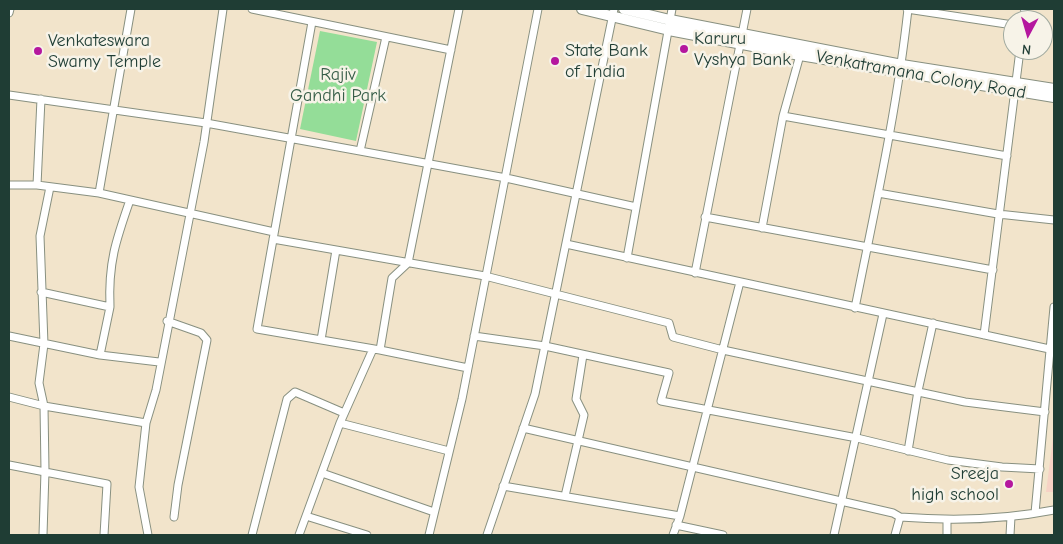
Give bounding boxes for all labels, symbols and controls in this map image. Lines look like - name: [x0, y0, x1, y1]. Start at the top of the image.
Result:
- north arrow: [1003, 10, 1053, 60]
- place label: Karuru Vyshya Bank: [694, 28, 791, 70]
- place label: Venkateswara Swamy Temple: [48, 30, 161, 72]
- place label: State Bank of India: [565, 40, 648, 82]
- text: N: [1021, 40, 1032, 58]
- marker: Karuru Vyshya Bank: [678, 43, 690, 55]
- marker: Venkateswara Swamy Temple: [32, 45, 44, 57]
- street label: Venkatramana Colony Road: [814, 46, 1028, 104]
- marker: State Bank of India: [549, 55, 561, 67]
- park label: Rajiv Gandhi Park: [290, 64, 386, 106]
- place label: Sreeja high school: [911, 463, 999, 506]
- marker: Sreeja high school: [1003, 478, 1015, 490]

